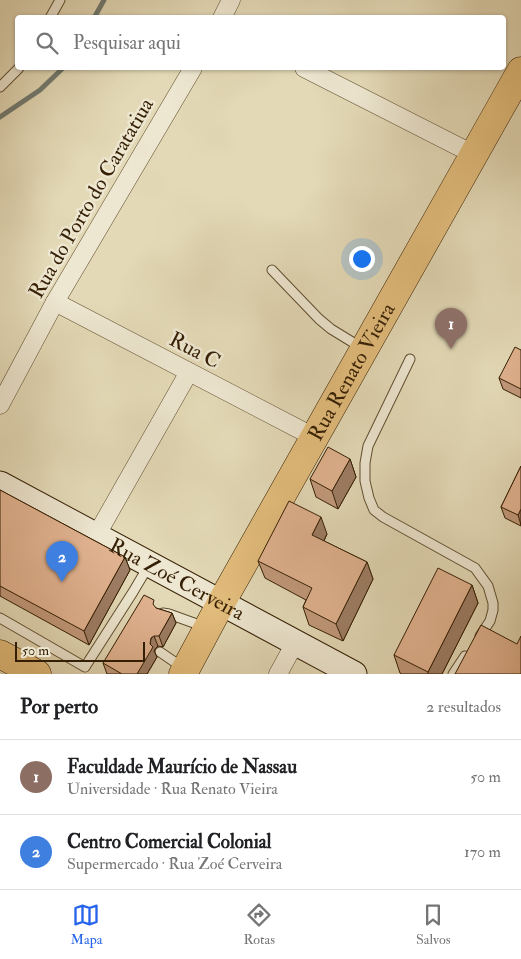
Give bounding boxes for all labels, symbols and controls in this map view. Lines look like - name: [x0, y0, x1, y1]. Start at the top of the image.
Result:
- search box: [15, 15, 506, 70]
- icon: search: [33, 29, 61, 57]
- text: Pesquisar aqui: [73, 31, 181, 55]
- street label: Rua do Porto do Caratatiua: [23, 93, 160, 303]
- your location: [349, 246, 375, 272]
- street label: Rua Renato Vieira: [302, 298, 402, 446]
- pin: 1: [435, 308, 467, 349]
- street label: Rua C: [165, 326, 225, 375]
- street label: Rua Zoé Cerveira: [105, 532, 250, 627]
- pin: 2: [46, 541, 78, 582]
- scale bar: [15, 639, 145, 662]
- text: 50 m: [22, 642, 49, 659]
- text: Por perto: [20, 693, 98, 720]
- text: 2 resultados: [426, 697, 501, 717]
- text: Faculdade Maurício de Nassau: [67, 755, 297, 779]
- text: 1: [33, 767, 39, 787]
- text: 50 m: [470, 767, 501, 787]
- text: Universidade · Rua Renato Vieira: [67, 779, 278, 799]
- text: Centro Comercial Colonial: [67, 830, 271, 854]
- text: 2: [32, 842, 40, 862]
- text: 170 m: [464, 842, 501, 862]
- text: Supermercado · Rua Zoé Cerveira: [67, 854, 282, 874]
- tab: Mapa: [70, 901, 102, 948]
- tab: Rotas: [243, 901, 275, 948]
- tab: Salvos: [416, 901, 451, 948]

